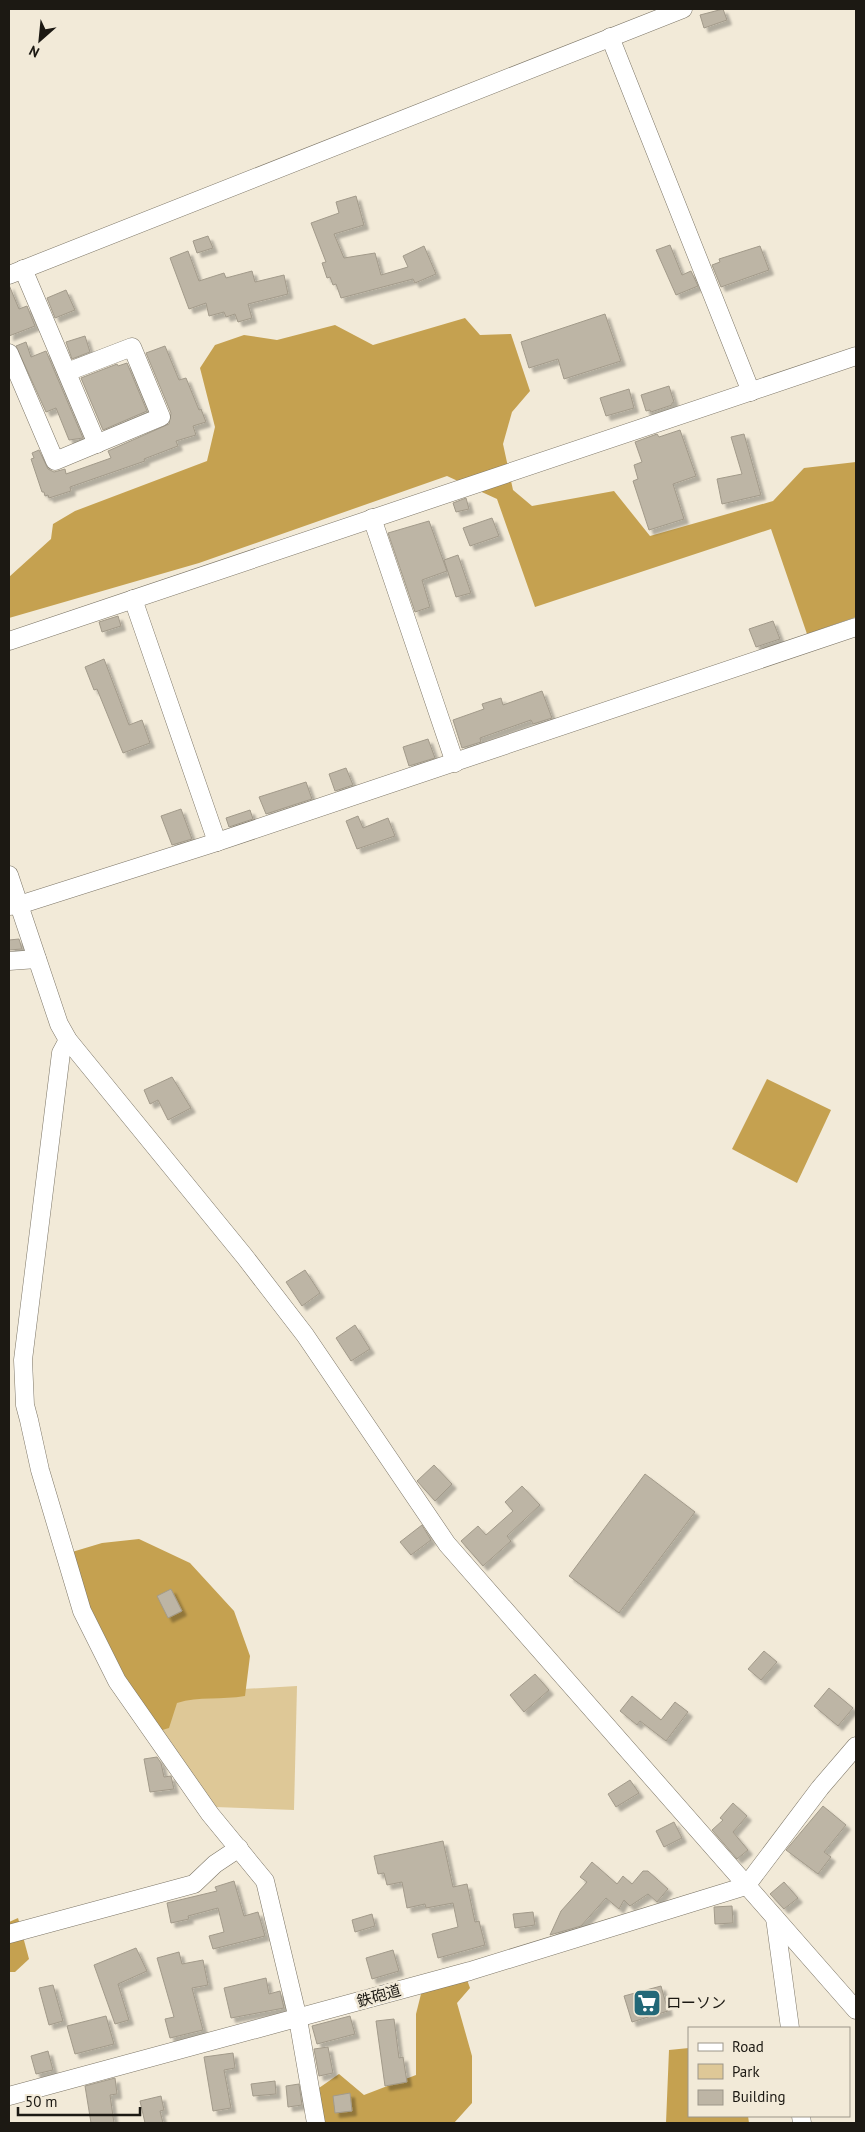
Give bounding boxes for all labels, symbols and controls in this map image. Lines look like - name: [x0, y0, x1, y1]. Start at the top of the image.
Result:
- north arrow: [15, 15, 65, 65]
- text: N: [26, 41, 42, 62]
- street label: 鉄砲道: [355, 1980, 403, 2011]
- supermarket icon: ローソン: [632, 1988, 662, 2018]
- place label: ローソン: [666, 1993, 726, 2012]
- legend: [688, 2027, 850, 2117]
- text: Road: [732, 2037, 764, 2056]
- text: Park: [732, 2062, 760, 2081]
- scale bar: [18, 2084, 140, 2116]
- text: Building: [732, 2087, 786, 2106]
- text: 50 m: [25, 2092, 58, 2111]

